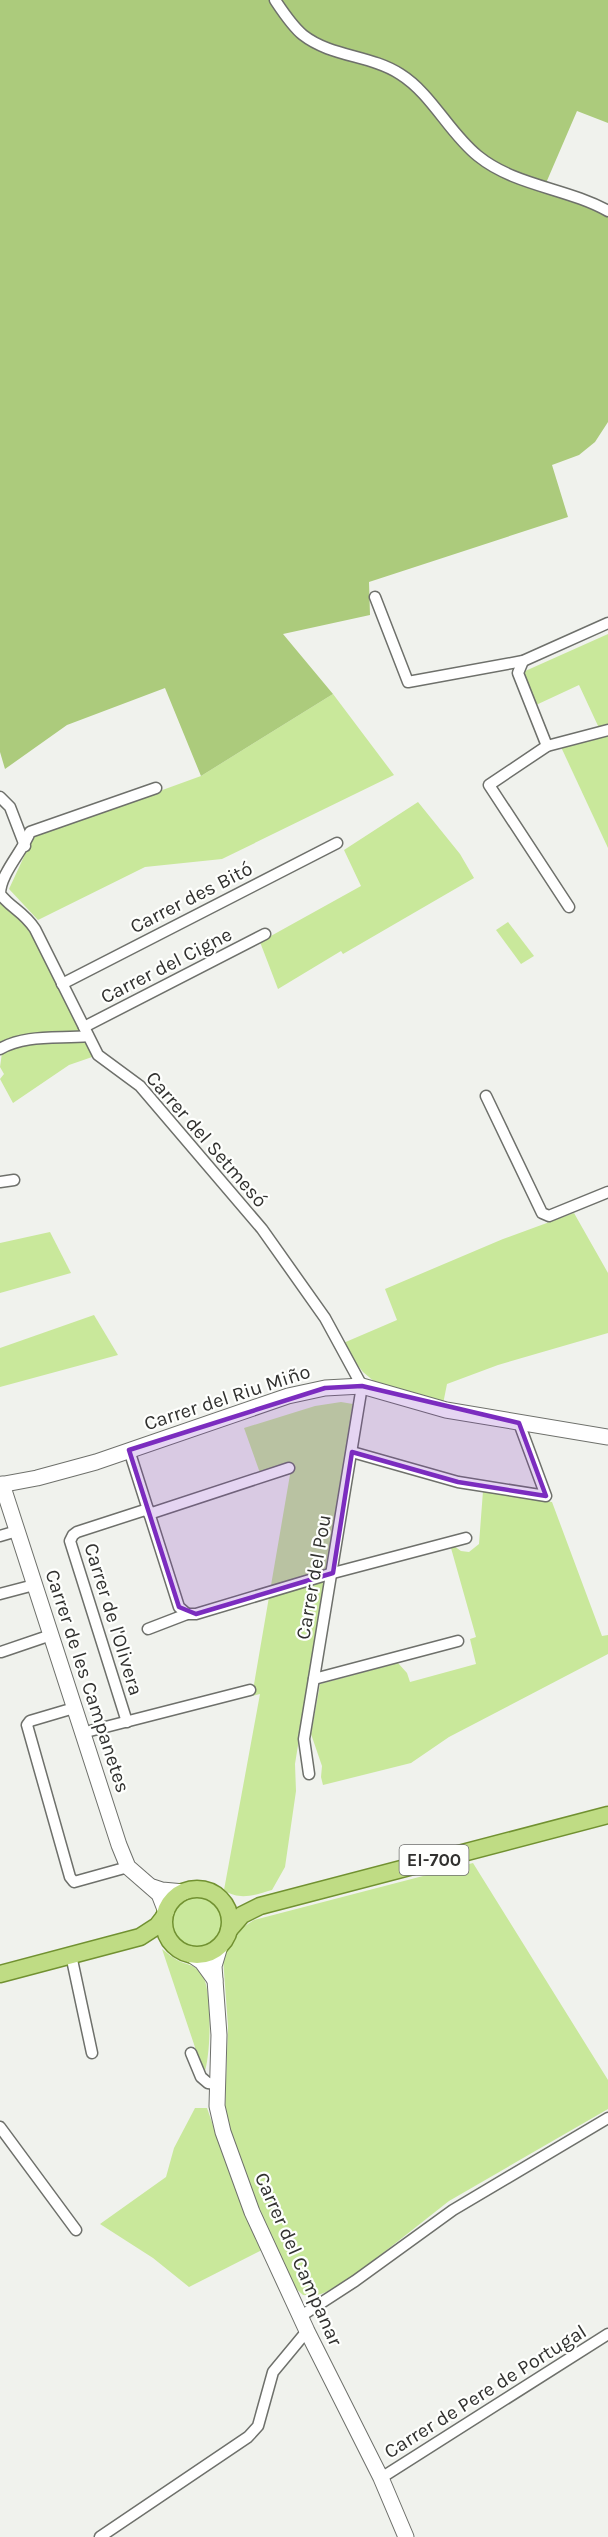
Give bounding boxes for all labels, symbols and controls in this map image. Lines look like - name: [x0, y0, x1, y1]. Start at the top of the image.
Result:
- street label: Carrer des Bitó: [126, 857, 256, 938]
- street label: Carrer del Cigne: [97, 922, 236, 1008]
- street label: Carrer del Setmesó: [141, 1067, 272, 1212]
- street label: Carrer del Riu Miño: [141, 1360, 313, 1435]
- street label: Carrer del Pou: [291, 1513, 336, 1641]
- street label: Carrer de l'Olivera: [79, 1540, 148, 1698]
- street label: Carrer de les Campanetes: [41, 1567, 135, 1796]
- road number: EI-700: [400, 1845, 468, 1875]
- street label: Carrer del Campanar: [250, 2169, 347, 2350]
- street label: Carrer de Pere de Portugal: [380, 2320, 591, 2463]

